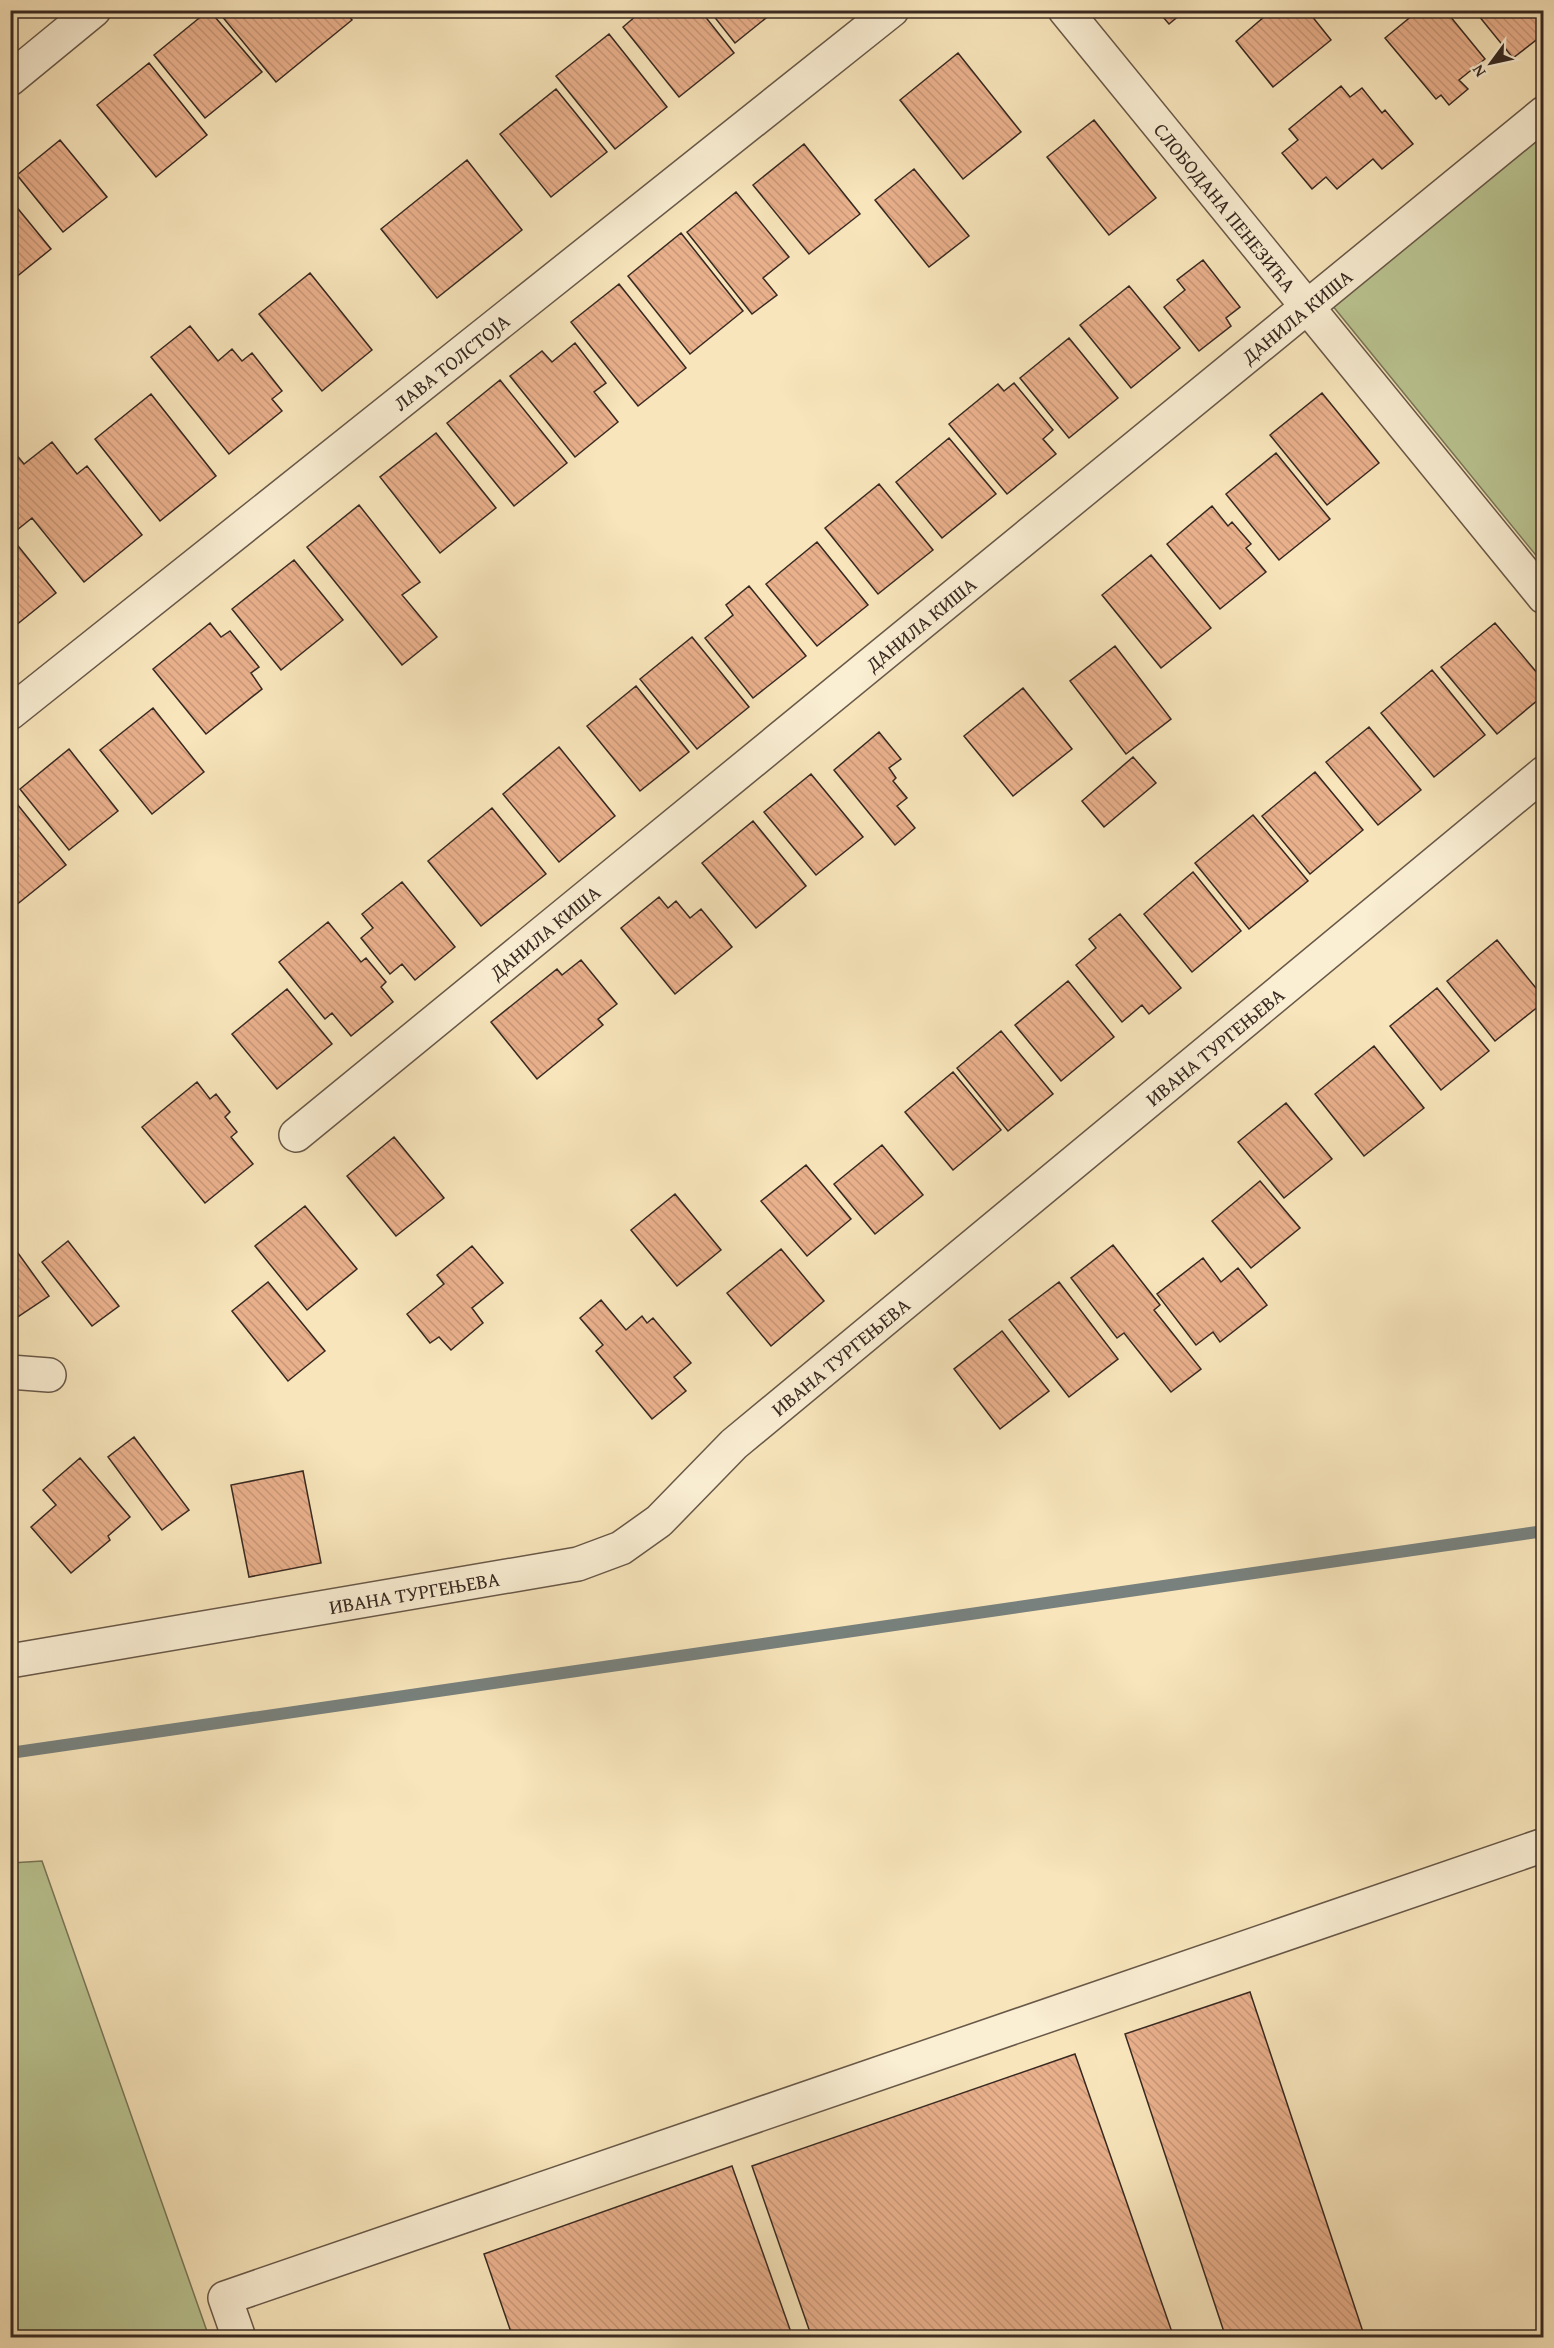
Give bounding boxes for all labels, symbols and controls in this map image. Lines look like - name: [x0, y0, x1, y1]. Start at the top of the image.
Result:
- north arrow: [1461, 33, 1521, 93]
- text: N: [1465, 60, 1491, 82]
- street label: СЛОБОДАНА ПЕНЕЗИЋА: [1148, 116, 1304, 298]
- street label: ДАНИЛА КИША: [1234, 262, 1358, 371]
- street label: ЛАВА ТОЛСТОЈА: [387, 306, 515, 417]
- street label: ДАНИЛА КИША: [858, 570, 982, 679]
- street label: ДАНИЛА КИША: [482, 877, 606, 986]
- street label: ИВАНА ТУРГЕЊЕВА: [1139, 980, 1290, 1112]
- street label: ИВАНА ТУРГЕЊЕВА: [765, 1290, 916, 1422]
- street label: ИВАНА ТУРГЕЊЕВА: [327, 1563, 502, 1621]

